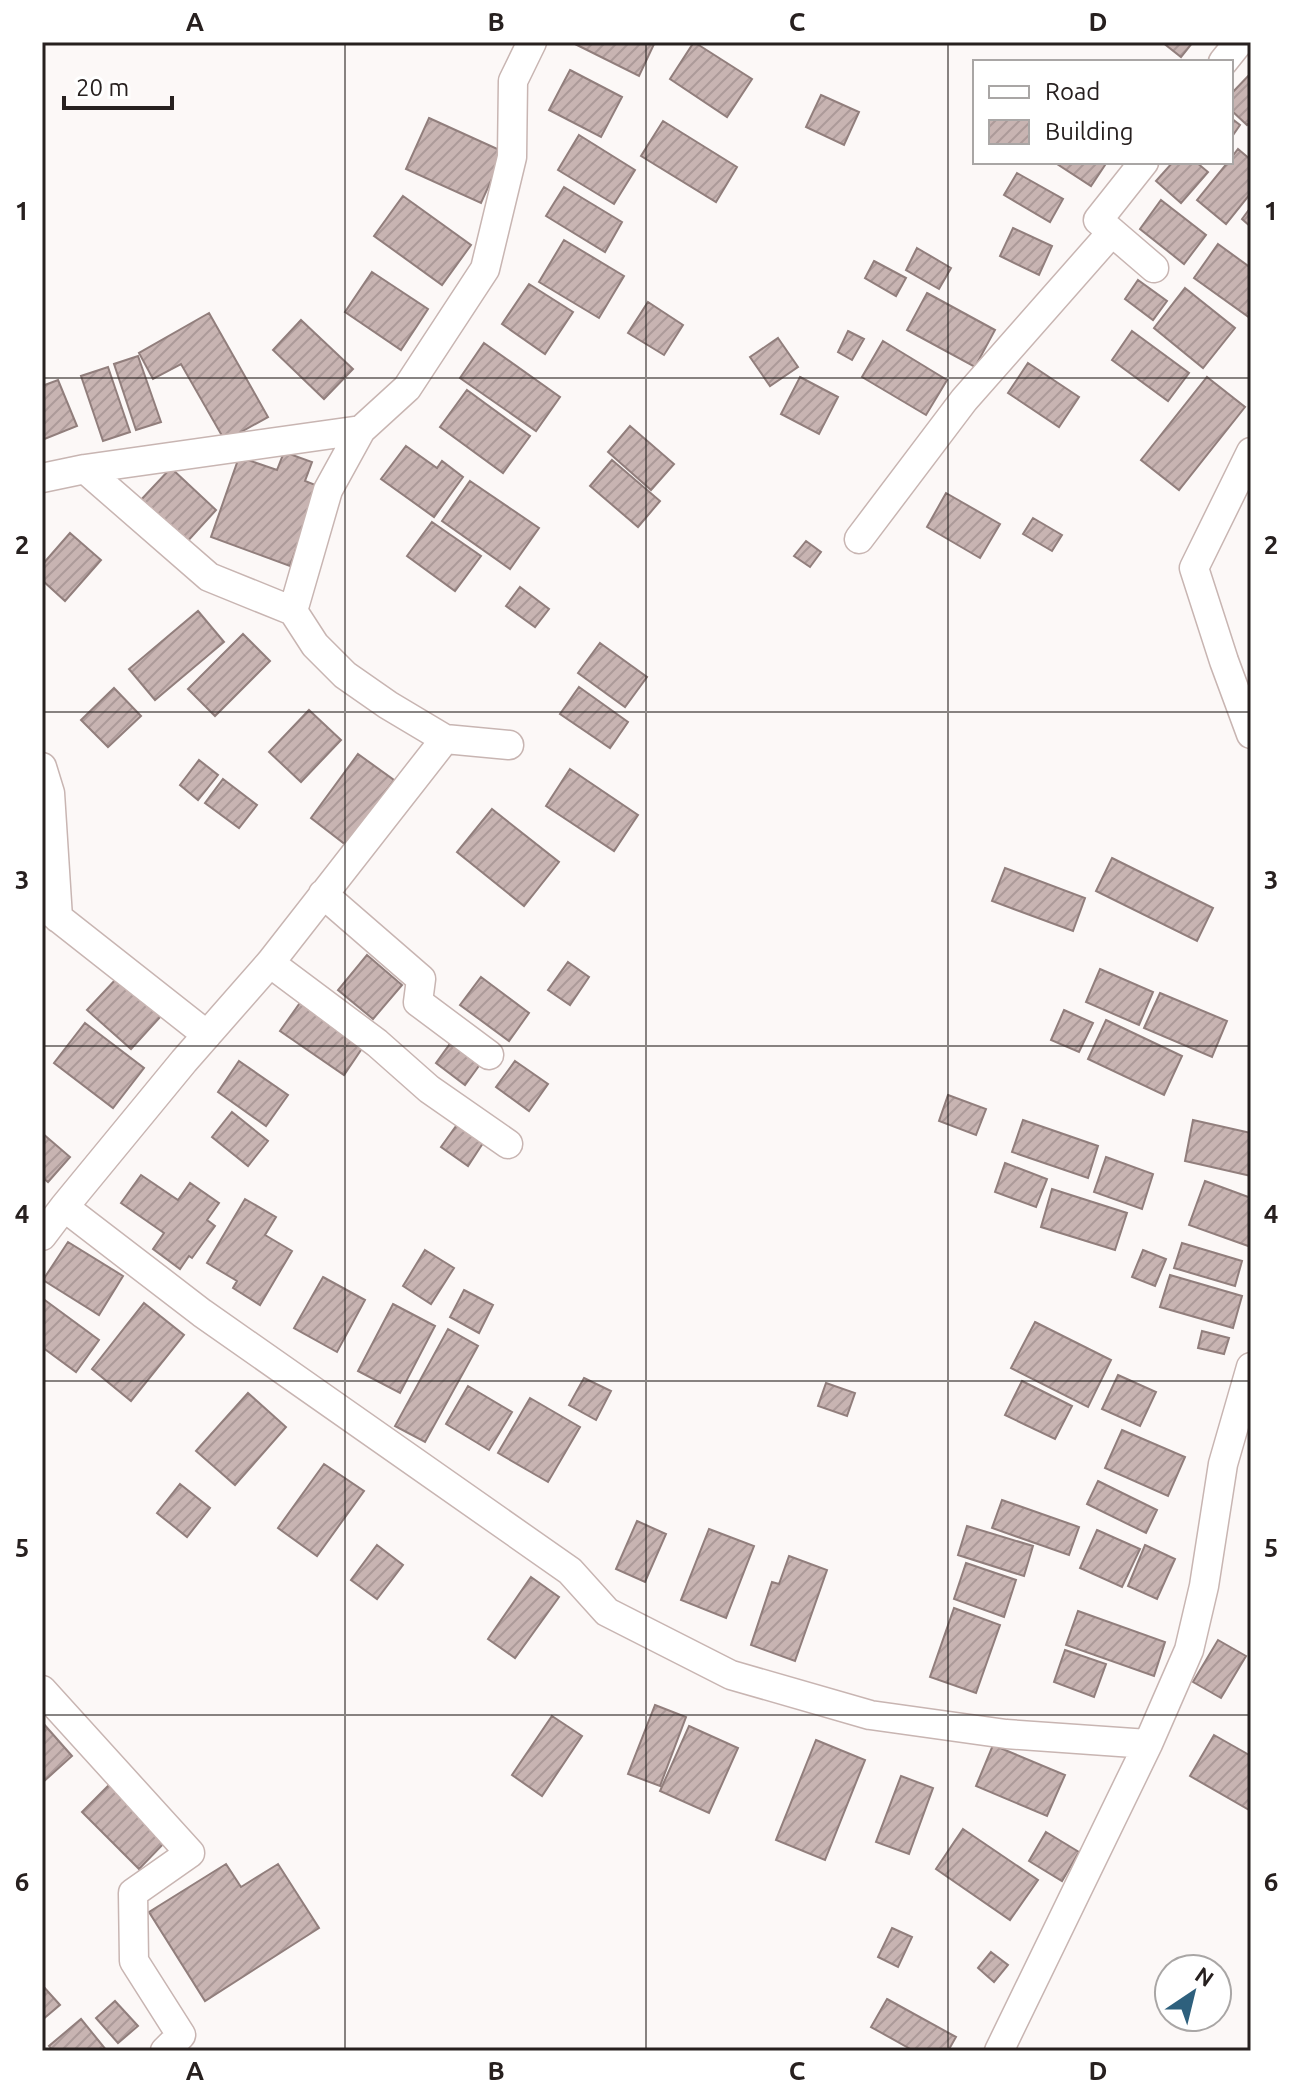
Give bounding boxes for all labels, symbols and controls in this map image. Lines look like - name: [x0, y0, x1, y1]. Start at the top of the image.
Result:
- text: A: [186, 7, 205, 36]
- text: B: [487, 7, 505, 36]
- text: C: [789, 7, 806, 36]
- text: D: [1089, 7, 1107, 36]
- scale bar: [64, 60, 172, 110]
- legend: [973, 60, 1233, 164]
- text: 20 m: [76, 74, 129, 101]
- text: Road: [1045, 78, 1100, 105]
- text: Building: [1045, 118, 1133, 145]
- text: 1: [15, 196, 29, 225]
- text: 1: [1264, 196, 1278, 225]
- text: 2: [15, 530, 29, 559]
- text: 2: [1264, 530, 1278, 559]
- text: 3: [15, 865, 29, 894]
- text: 3: [1264, 865, 1278, 894]
- text: 4: [15, 1199, 29, 1228]
- text: 4: [1264, 1199, 1278, 1228]
- text: 5: [15, 1533, 29, 1562]
- text: 5: [1264, 1533, 1278, 1562]
- text: 6: [15, 1867, 29, 1896]
- text: 6: [1264, 1867, 1278, 1896]
- north arrow: [1153, 1953, 1233, 2033]
- text: N: [1191, 1961, 1219, 1991]
- text: A: [186, 2056, 205, 2085]
- text: B: [487, 2056, 505, 2085]
- text: C: [789, 2056, 806, 2085]
- text: D: [1089, 2056, 1107, 2085]

